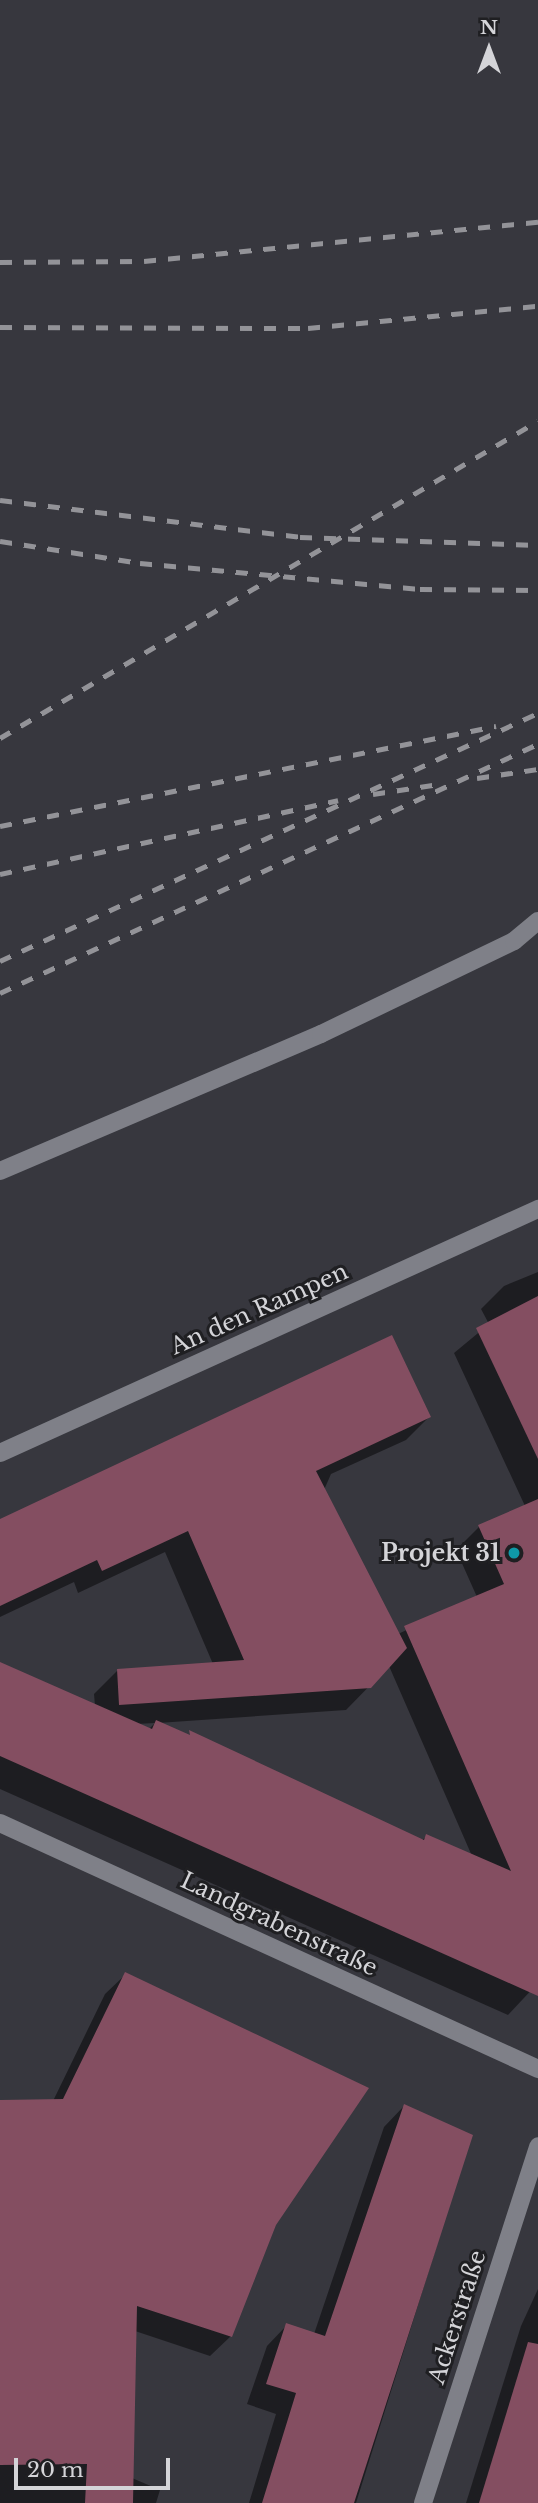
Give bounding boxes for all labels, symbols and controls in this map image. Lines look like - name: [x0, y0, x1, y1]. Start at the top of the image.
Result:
- north arrow: [454, 14, 524, 84]
- text: N: [480, 16, 498, 39]
- street label: An den Rampen: [166, 1257, 352, 1361]
- place label: Projekt 31: [381, 1539, 500, 1567]
- marker: Projekt 31: [506, 1545, 522, 1561]
- street label: Landgrabenstraße: [176, 1866, 382, 1982]
- street label: Ackerstraße: [422, 2247, 492, 2387]
- scale bar: [18, 2444, 173, 2488]
- text: 20 m: [27, 2457, 84, 2483]

